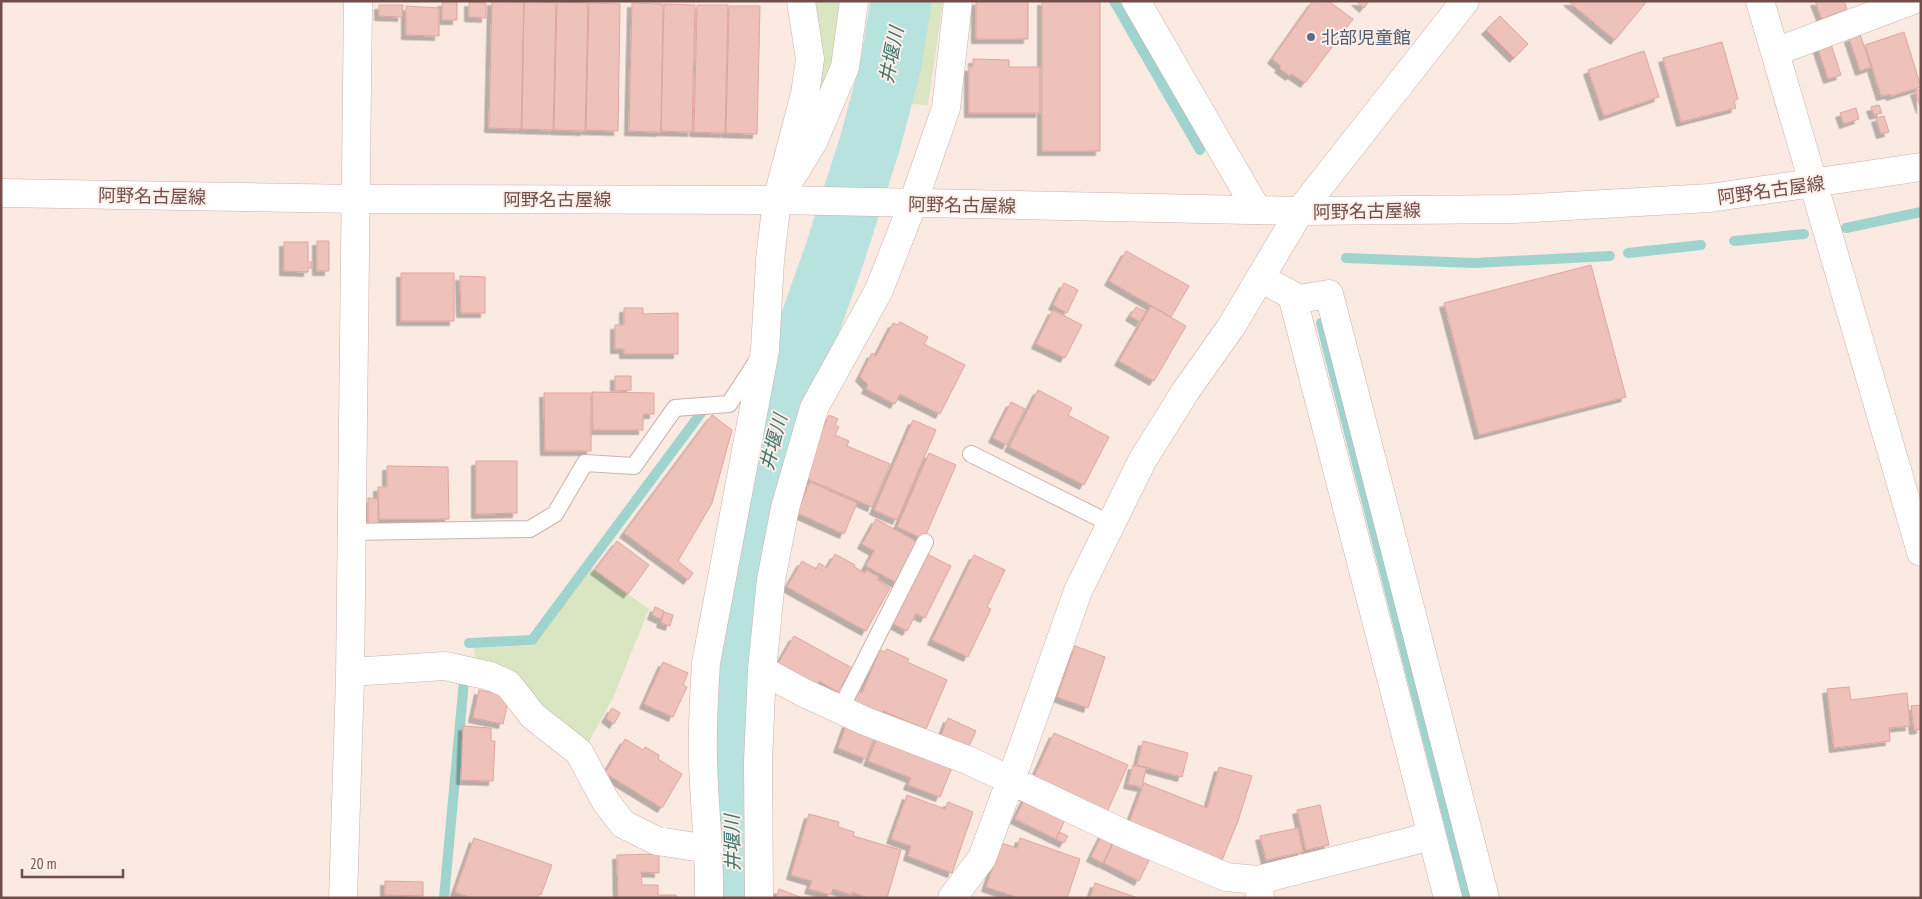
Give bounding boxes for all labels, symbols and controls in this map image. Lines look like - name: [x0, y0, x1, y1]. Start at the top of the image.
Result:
- water label: 井堰川: [874, 23, 909, 85]
- place label: 北部児童館: [1321, 26, 1411, 49]
- marker: 北部児童館: [1305, 31, 1317, 43]
- street label: 阿野名古屋線: [1716, 171, 1826, 209]
- street label: 阿野名古屋線: [98, 184, 206, 208]
- street label: 阿野名古屋線: [503, 188, 611, 211]
- street label: 阿野名古屋線: [908, 193, 1016, 217]
- street label: 阿野名古屋線: [1313, 199, 1421, 223]
- water label: 井堰川: [754, 409, 792, 473]
- water label: 井堰川: [719, 812, 744, 872]
- scale bar: [22, 846, 124, 878]
- text: 20 m: [30, 854, 56, 873]

